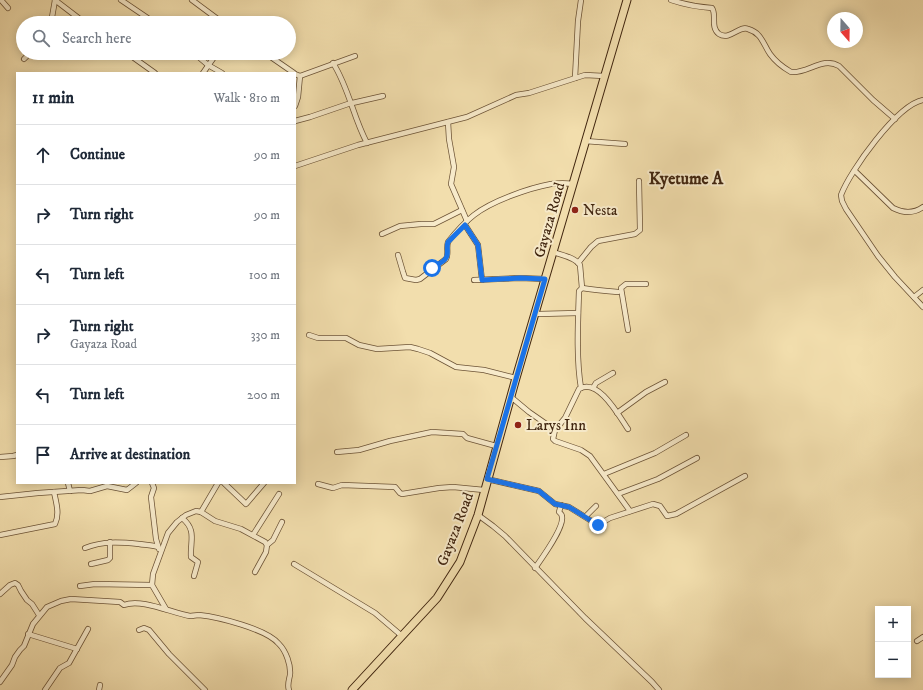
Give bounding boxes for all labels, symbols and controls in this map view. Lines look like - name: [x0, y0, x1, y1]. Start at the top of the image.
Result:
- north arrow: [827, 12, 863, 48]
- search box: [16, 16, 296, 60]
- icon: search: [30, 27, 52, 49]
- text: Search here: [62, 29, 131, 48]
- text: 11 min: [32, 87, 74, 109]
- text: Walk · 810 m: [214, 90, 280, 106]
- icon: ahead: [32, 144, 54, 166]
- text: Continue: [70, 145, 125, 164]
- text: 90 m: [254, 147, 280, 163]
- district label: Kyetume A: [649, 168, 724, 190]
- street label: Gayaza Road: [530, 180, 569, 260]
- place label: Nesta: [583, 201, 618, 220]
- icon: right: [32, 204, 54, 226]
- text: Turn right: [70, 205, 133, 224]
- marker: Nesta: [570, 205, 580, 215]
- text: 90 m: [254, 207, 280, 223]
- route start: [423, 259, 441, 277]
- icon: left: [32, 264, 54, 286]
- text: Turn left: [70, 265, 124, 284]
- text: 100 m: [249, 267, 280, 283]
- text: Turn right: [70, 317, 133, 336]
- icon: right: [32, 324, 54, 346]
- text: 330 m: [251, 327, 280, 343]
- text: Gayaza Road: [70, 336, 137, 352]
- icon: left: [32, 384, 54, 406]
- text: Turn left: [70, 385, 124, 404]
- text: 200 m: [247, 387, 280, 403]
- place label: Larys Inn: [526, 416, 586, 435]
- marker: Larys Inn: [513, 420, 523, 430]
- icon: arrive: [32, 444, 54, 466]
- text: Arrive at destination: [70, 445, 190, 464]
- street label: Gayaza Road: [433, 489, 478, 569]
- route end: [589, 516, 607, 534]
- map controls: [875, 606, 911, 678]
- button: +: [875, 606, 911, 642]
- button: −: [875, 642, 911, 678]

